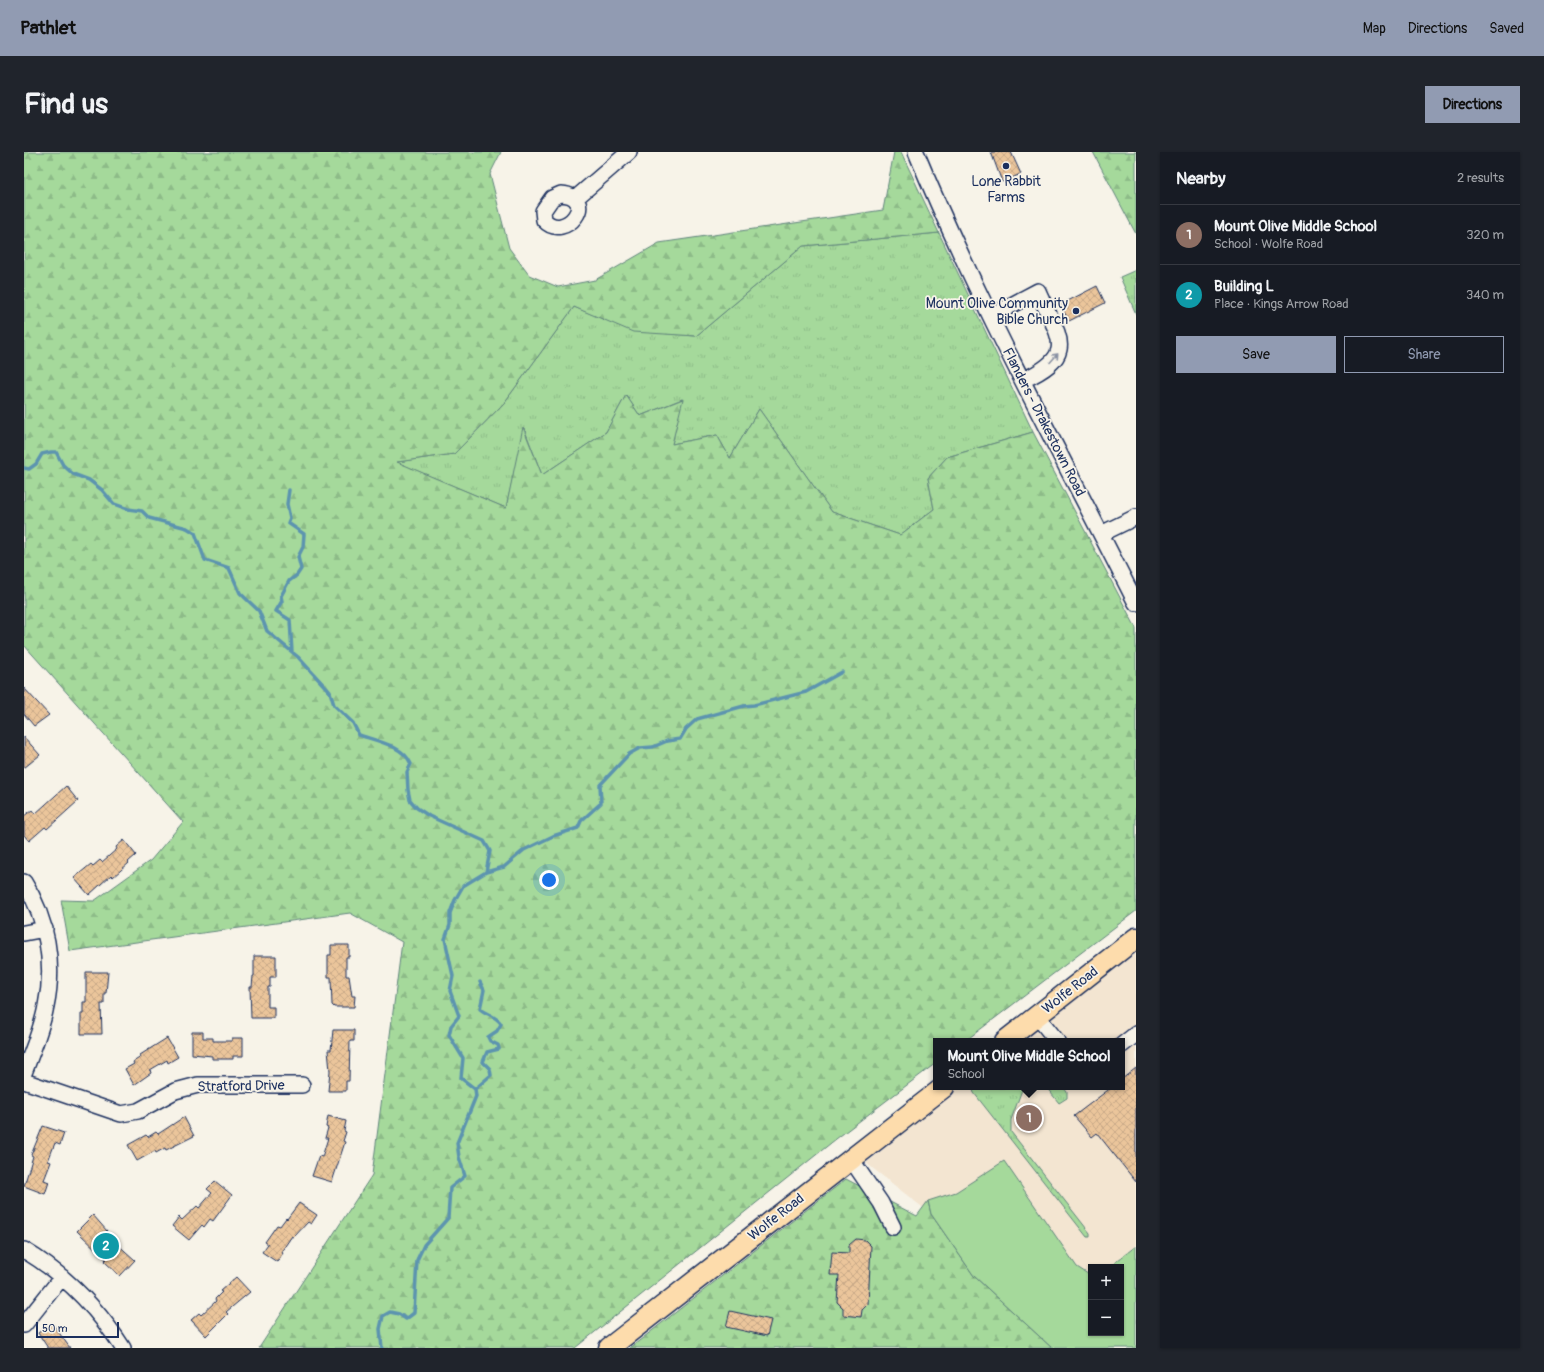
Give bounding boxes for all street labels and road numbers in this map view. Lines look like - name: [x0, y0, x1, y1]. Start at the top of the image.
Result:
- street label: Flanders - Drakestown Road: [999, 345, 1089, 499]
- street label: Wolfe Road: [1039, 963, 1102, 1017]
- street label: Stratford Drive: [197, 1077, 285, 1095]
- street label: Wolfe Road: [745, 1190, 808, 1244]

